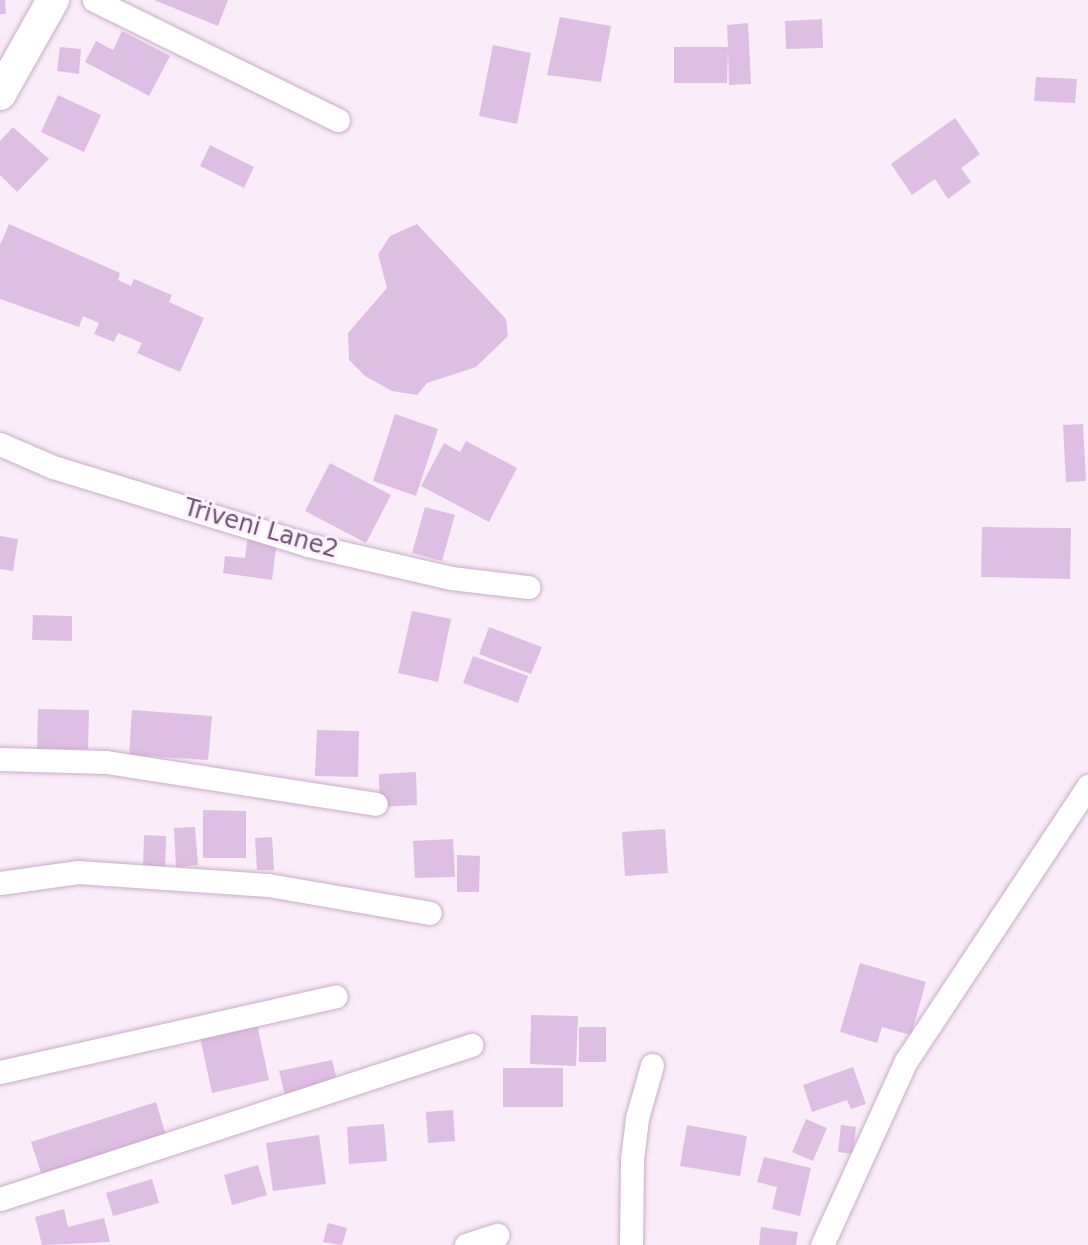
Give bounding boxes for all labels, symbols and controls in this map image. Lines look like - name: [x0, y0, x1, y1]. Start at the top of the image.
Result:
- street label: Triveni Lane2: [180, 493, 342, 565]

